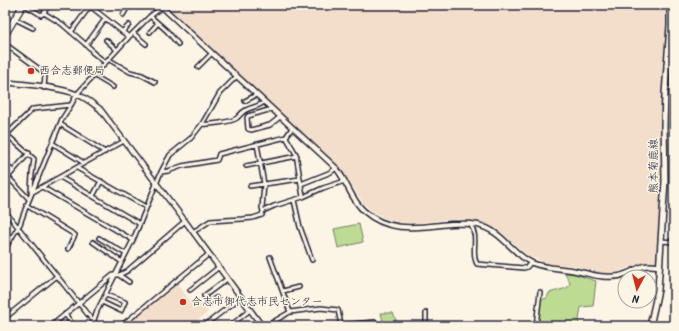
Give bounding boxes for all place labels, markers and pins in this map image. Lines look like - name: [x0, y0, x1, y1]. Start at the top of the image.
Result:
- place label: 西合志郵便局: [39, 62, 105, 80]
- marker: 西合志郵便局: [26, 66, 36, 76]
- place label: 合志市御代志市民センター: [191, 293, 323, 311]
- marker: 合志市御代志市民センター: [178, 297, 188, 307]

